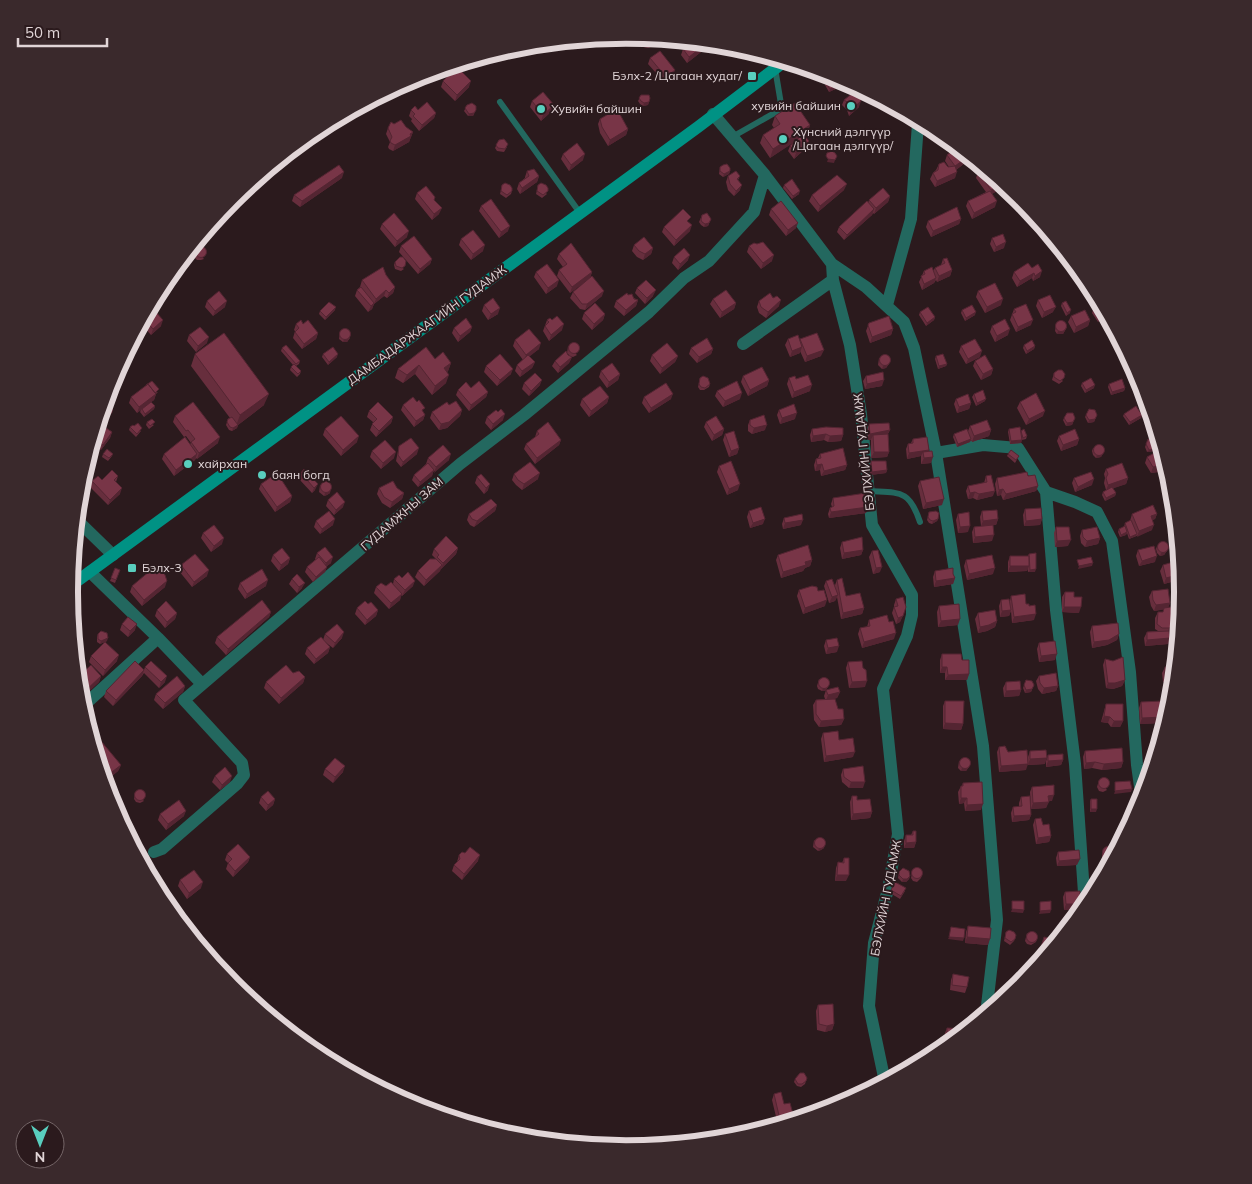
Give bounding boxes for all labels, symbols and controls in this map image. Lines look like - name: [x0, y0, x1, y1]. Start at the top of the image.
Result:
- scale bar: [18, 15, 106, 47]
- text: 50 m: [25, 23, 60, 42]
- place label: Бэлх-2 /Цагаан худаг/: [612, 68, 743, 83]
- marker: Бэлх-2 /Цагаан худаг/: [746, 70, 758, 82]
- place label: хувийн байшин: [751, 98, 841, 113]
- marker: хувийн байшин: [845, 100, 857, 112]
- place label: Хувийн байшин: [551, 101, 642, 116]
- marker: Хувийн байшин: [535, 103, 547, 115]
- place label: Хүнсний дэлгүүр /Цагаан дэлгүүр/: [792, 124, 894, 153]
- marker: Хүнсний дэлгүүр /Цагаан дэлгүүр/: [777, 133, 789, 145]
- street label: ДАМБАДАРЖААГИЙН ГУДАМЖ: [344, 262, 509, 387]
- street label: БЭЛХИЙН ГУДАМЖ: [850, 392, 877, 512]
- place label: хайрхан: [198, 456, 247, 471]
- marker: хайрхан: [182, 458, 194, 470]
- place label: баян богд: [272, 467, 330, 482]
- marker: баян богд: [256, 469, 268, 481]
- street label: ГУДАМЖНЫ ЗАМ: [357, 474, 446, 553]
- place label: Бэлх-3: [142, 560, 182, 575]
- marker: Бэлх-3: [126, 562, 138, 574]
- street label: БЭЛХИЙН ГУДАМЖ: [867, 838, 904, 957]
- north arrow: [15, 1119, 65, 1169]
- text: N: [35, 1148, 45, 1166]

